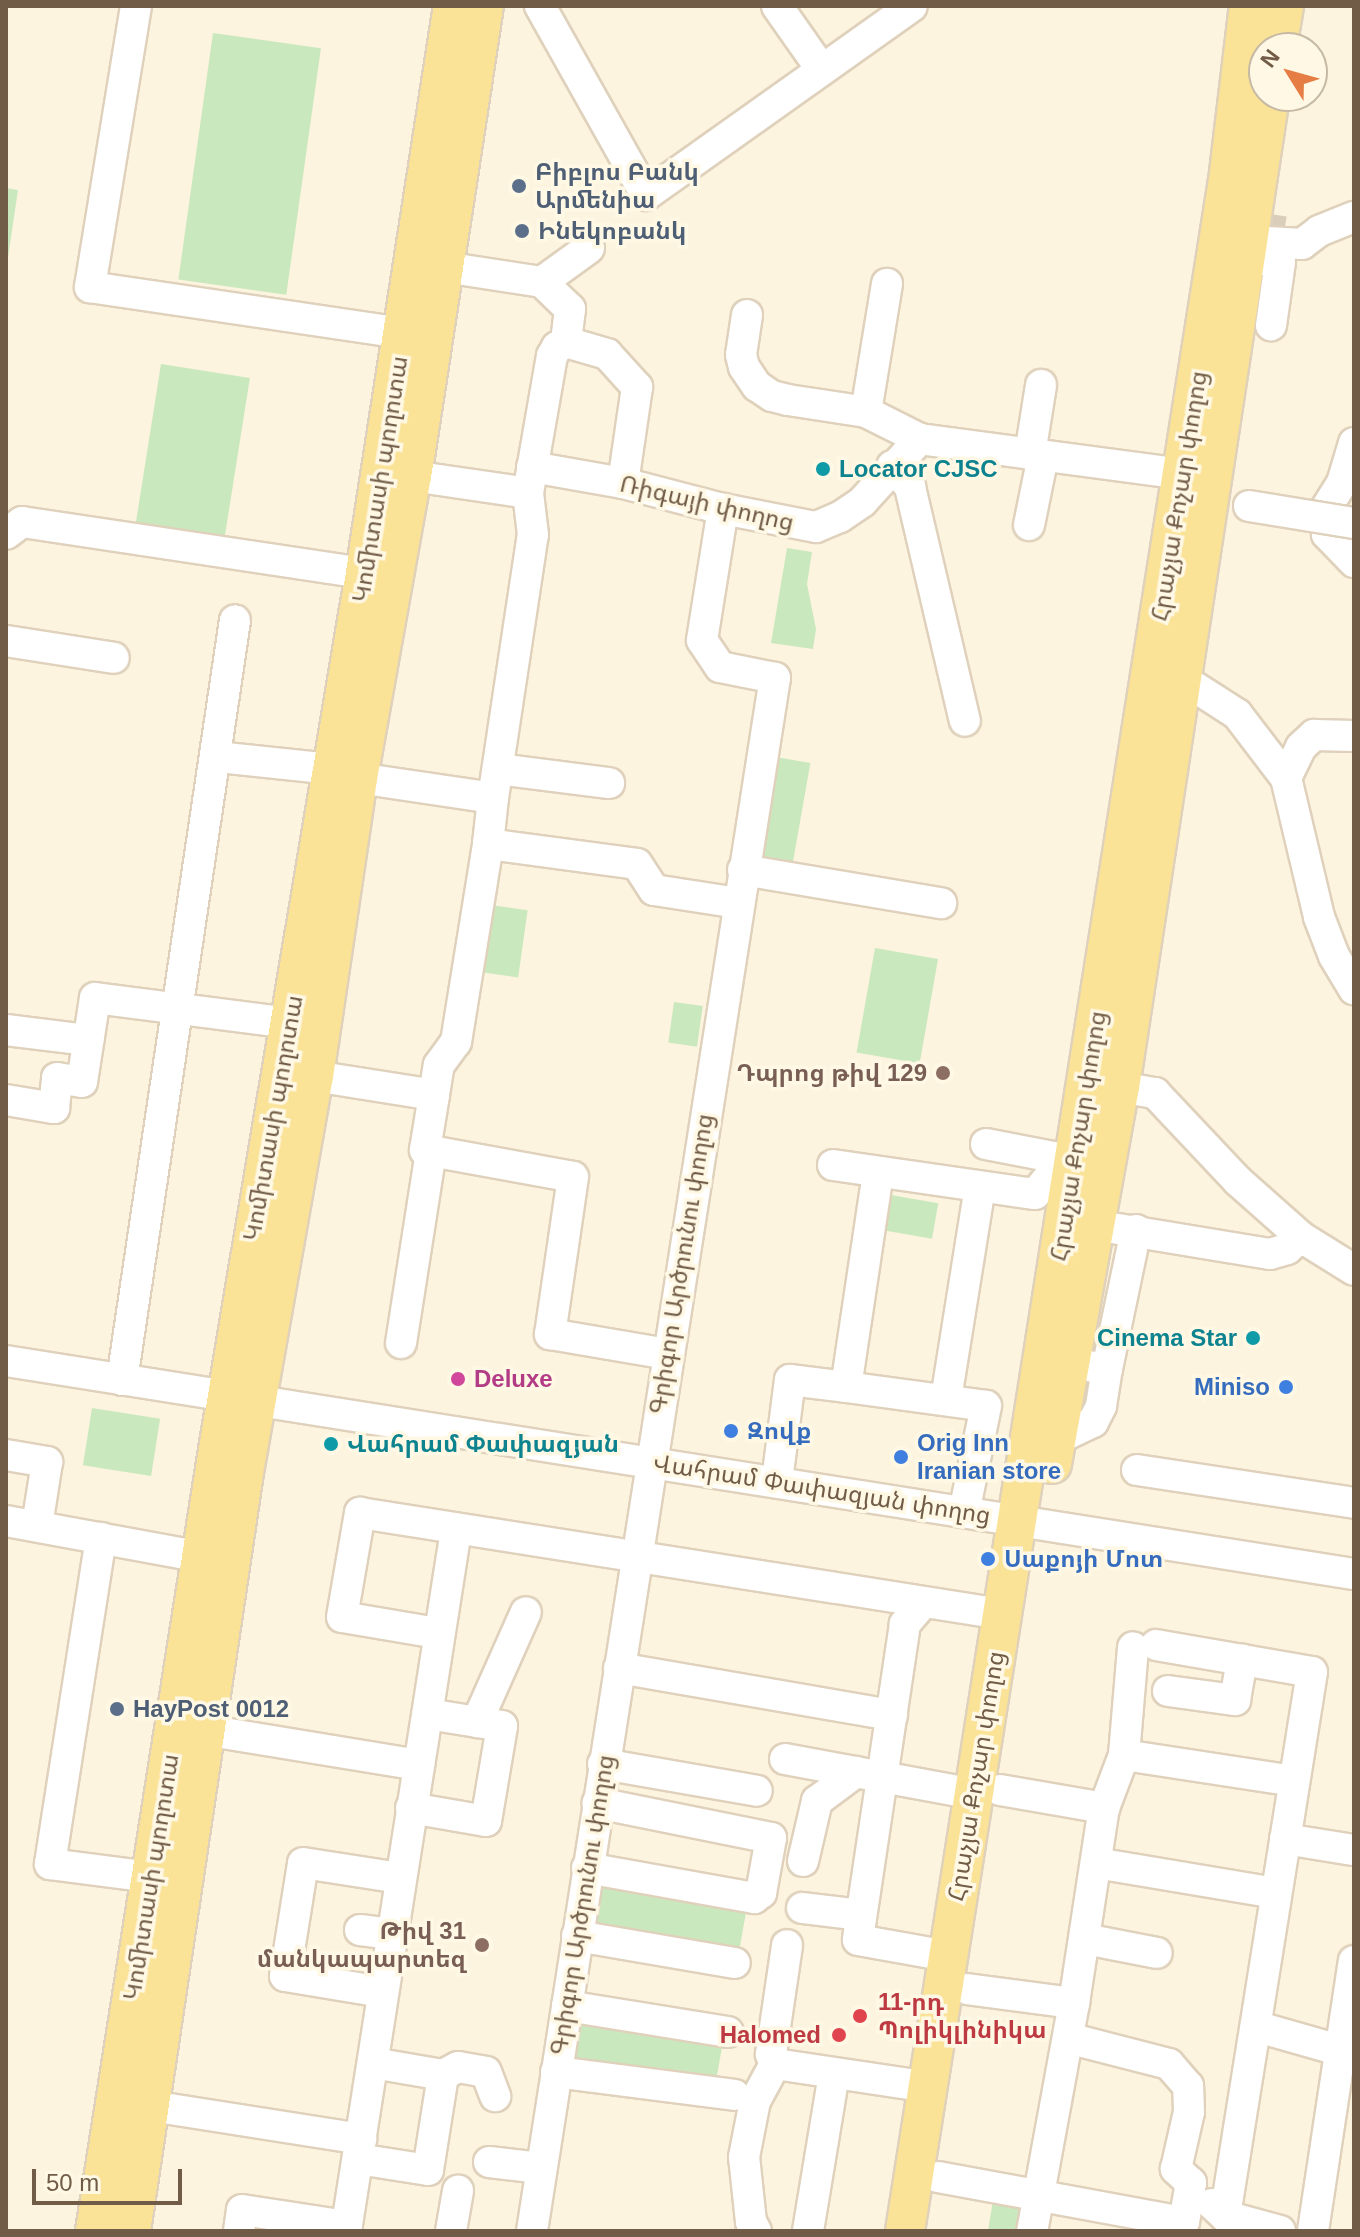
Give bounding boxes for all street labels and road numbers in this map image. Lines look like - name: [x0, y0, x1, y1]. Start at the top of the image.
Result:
- street label: Կոմիտասի պողոտա: [346, 354, 414, 604]
- street label: Հրաչյա Քոչար փողոց: [1145, 369, 1213, 623]
- street label: Ռիգայի փողոց: [617, 469, 797, 537]
- street label: Կոմիտասի պողոտա: [237, 993, 309, 1243]
- street label: Հրաչյա Քոչար փողոց: [1044, 1009, 1112, 1263]
- street label: Գրիգոր Արծրունու փողոց: [643, 1112, 719, 1416]
- street label: Վահրամ Փափազյան փողոց: [651, 1448, 993, 1530]
- street label: Հրաչյա Քոչար փողոց: [942, 1649, 1010, 1903]
- street label: Կոմիտասի պողոտա: [117, 1752, 185, 2002]
- street label: Գրիգոր Արծրունու փողոց: [544, 1753, 620, 2057]

